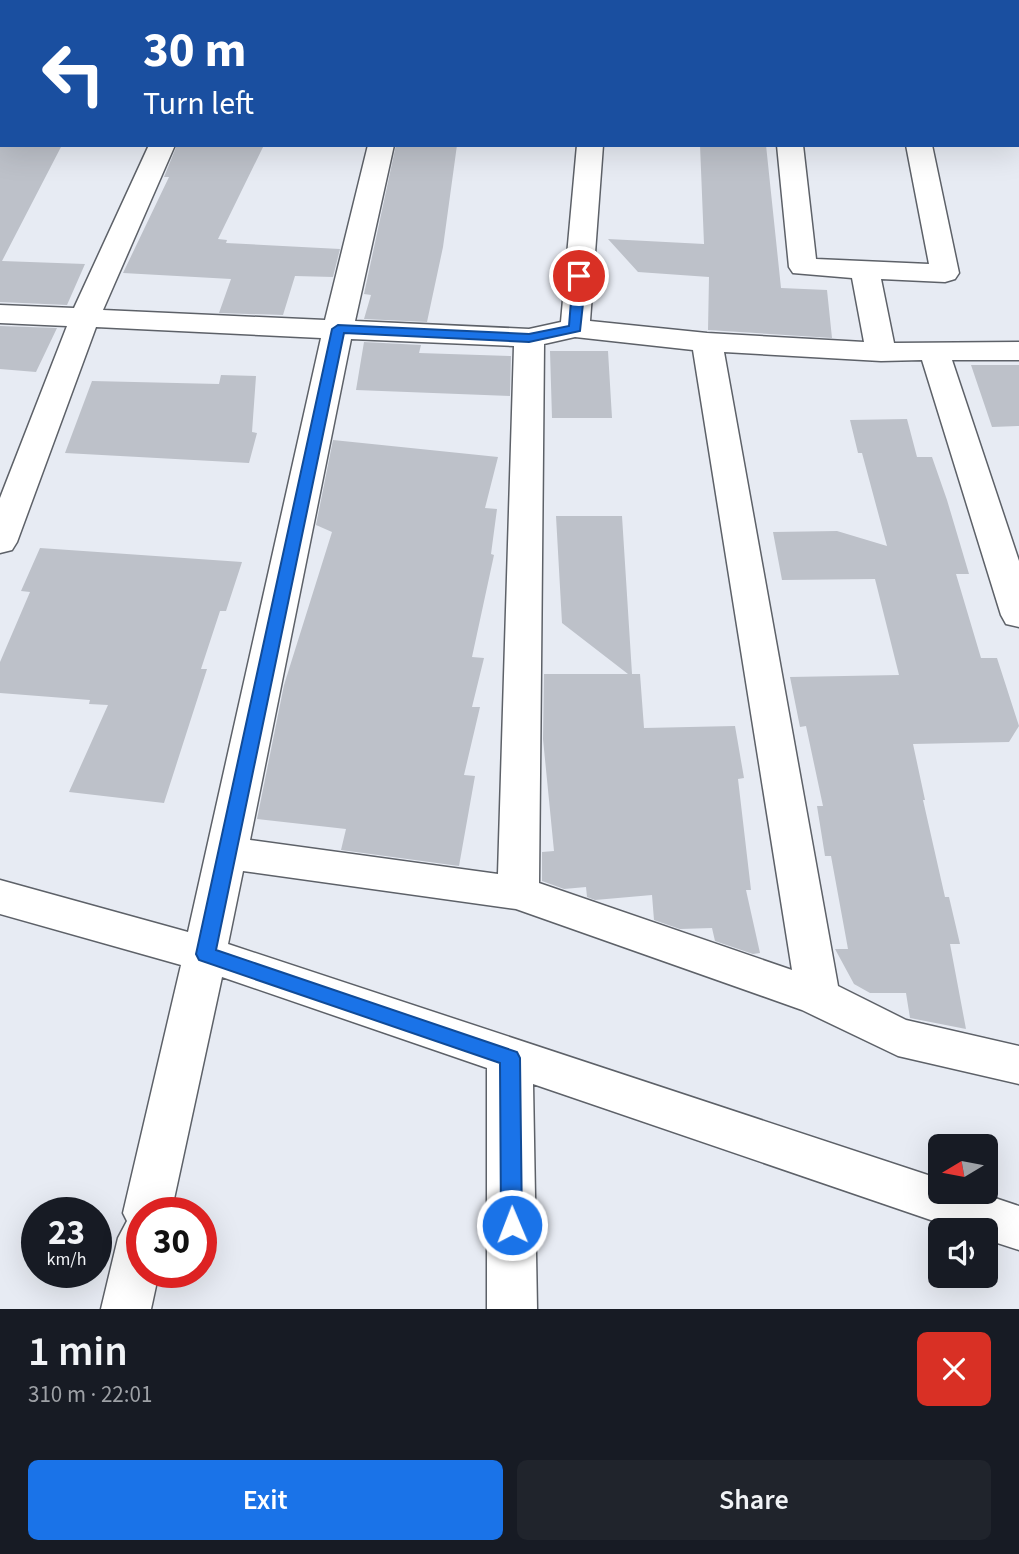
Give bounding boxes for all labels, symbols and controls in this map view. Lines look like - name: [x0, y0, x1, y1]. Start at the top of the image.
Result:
- text: 30 m: [143, 16, 247, 86]
- icon: left: [28, 28, 119, 119]
- text: Turn left: [143, 81, 254, 127]
- pin: [549, 246, 609, 306]
- icon: arrive: [560, 257, 598, 295]
- north arrow: [928, 1134, 998, 1204]
- map controls: [928, 1134, 998, 1288]
- position arrow: [475, 1188, 549, 1262]
- speed limit sign: 30: [126, 1197, 217, 1288]
- text: 23: [48, 1208, 85, 1258]
- button: sound: [928, 1218, 998, 1288]
- text: km/h: [47, 1247, 86, 1272]
- text: 1 min: [28, 1322, 128, 1382]
- button: close: [917, 1332, 991, 1406]
- text: 310 m · 22:01: [28, 1378, 152, 1411]
- button: Exit: [28, 1460, 503, 1540]
- button: Share: [517, 1460, 991, 1540]

